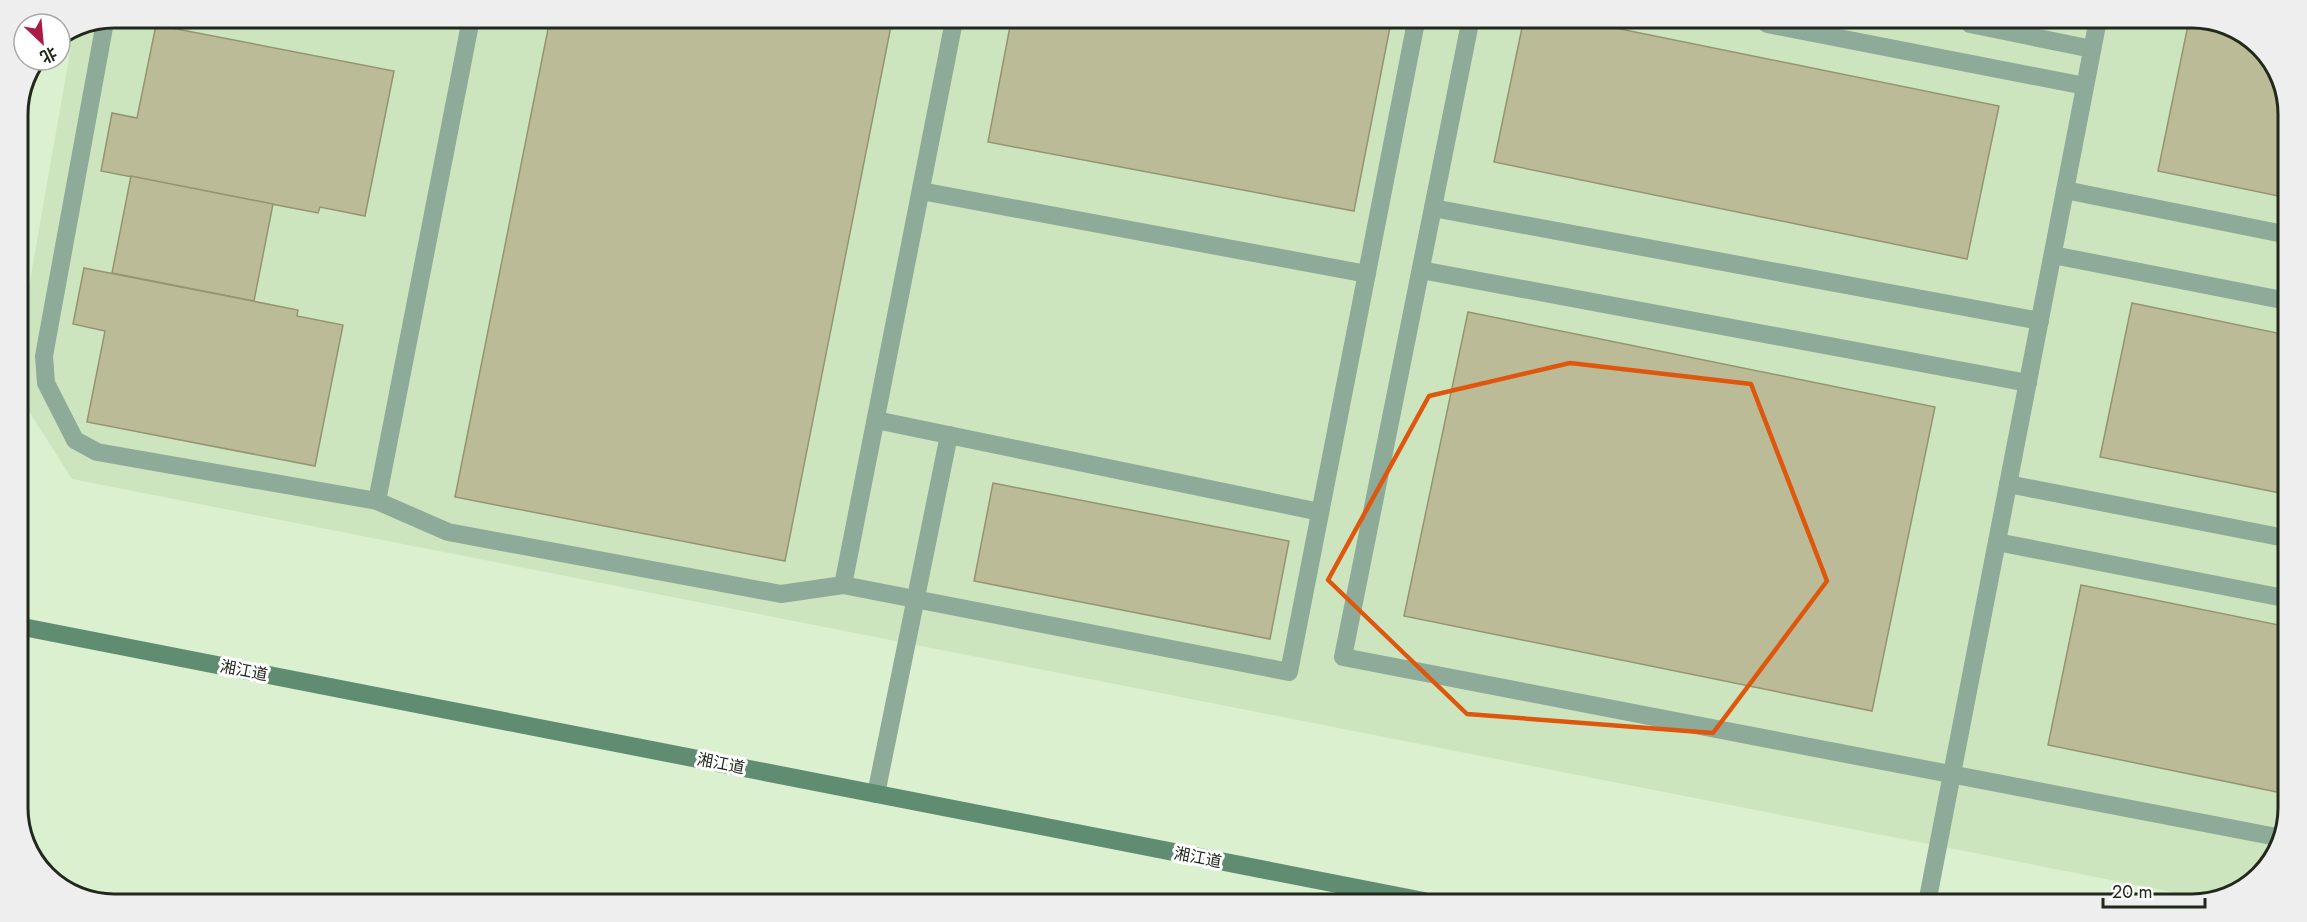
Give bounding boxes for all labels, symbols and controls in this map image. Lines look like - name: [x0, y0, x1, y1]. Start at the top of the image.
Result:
- north arrow: [12, 12, 72, 72]
- text: 北: [36, 41, 61, 69]
- street label: 湘江道: [218, 655, 270, 686]
- street label: 湘江道: [695, 748, 747, 779]
- street label: 湘江道: [1172, 842, 1224, 873]
- scale bar: [2103, 871, 2205, 909]
- text: 20 m: [2112, 879, 2152, 905]

